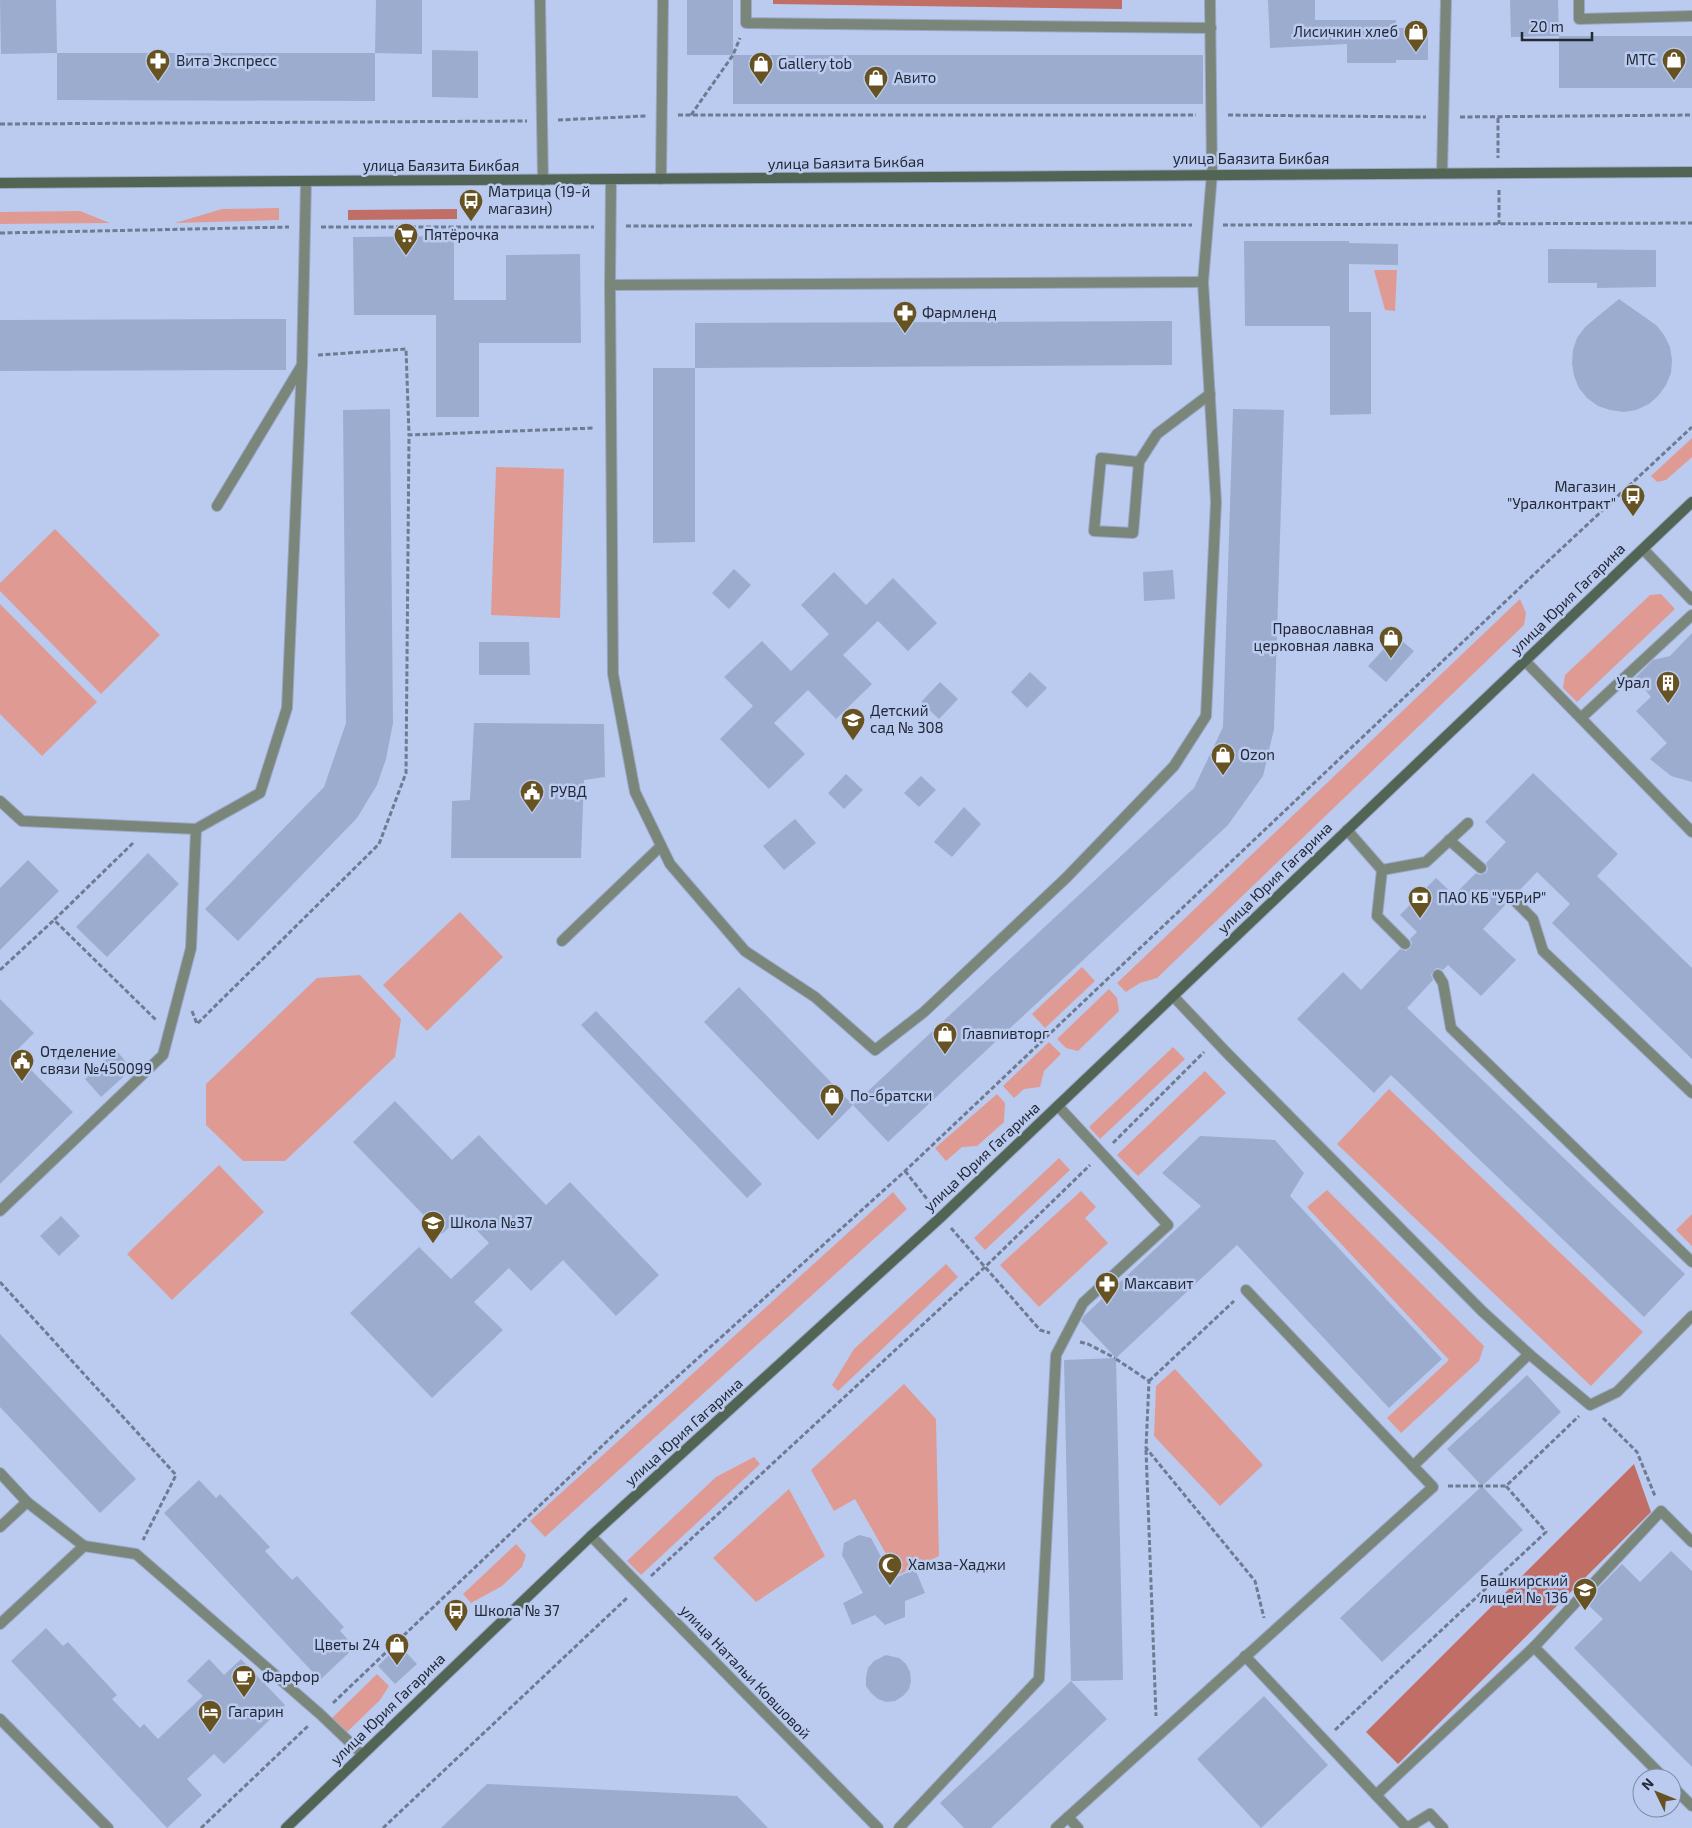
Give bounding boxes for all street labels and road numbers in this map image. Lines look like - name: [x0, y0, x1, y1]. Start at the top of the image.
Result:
- street label: улица Баязита Бикбая: [1173, 149, 1329, 168]
- street label: улица Баязита Бикбая: [767, 152, 925, 173]
- street label: улица Баязита Бикбая: [363, 156, 519, 175]
- street label: улица Юрия Гагарина: [1506, 539, 1629, 658]
- street label: улица Юрия Гагарина: [1213, 818, 1336, 937]
- street label: улица Юрия Гагарина: [919, 1098, 1044, 1216]
- street label: улица Юрия Гагарина: [621, 1374, 747, 1490]
- street label: улица Натальи Ковшовой: [676, 1600, 815, 1743]
- street label: улица Юрия Гагарина: [326, 1649, 449, 1768]

